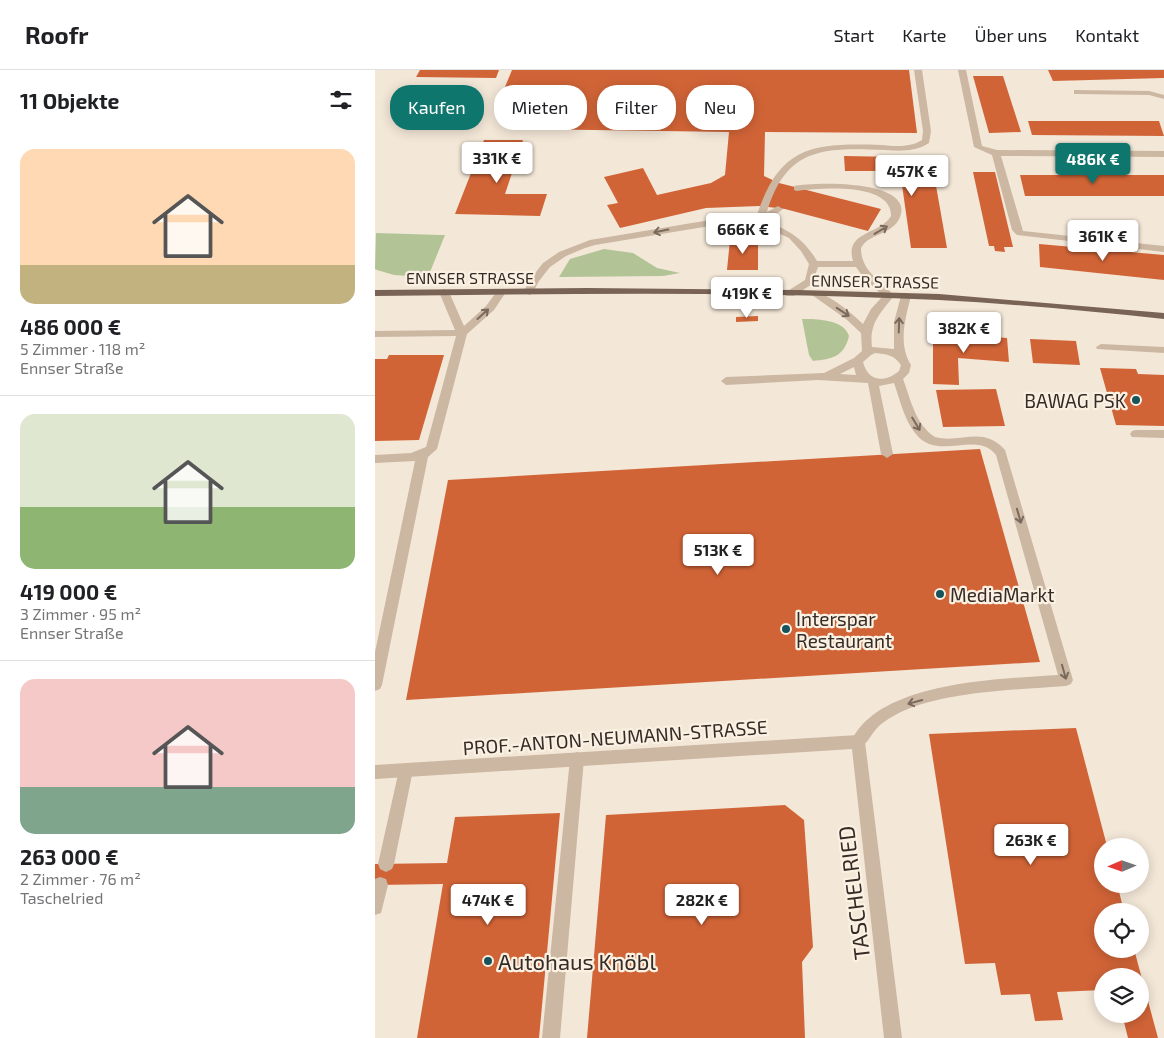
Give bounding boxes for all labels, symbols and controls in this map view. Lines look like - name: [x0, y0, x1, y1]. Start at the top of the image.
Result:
- text: Roofr: [25, 20, 89, 49]
- text: Start: [833, 24, 874, 46]
- text: Karte: [902, 24, 947, 46]
- text: Über uns: [975, 24, 1047, 46]
- text: Kontakt: [1075, 24, 1139, 46]
- chip: Kaufen: [390, 85, 484, 130]
- chip: Mieten: [494, 85, 587, 130]
- chip: Filter: [597, 85, 676, 130]
- chip: Neu: [686, 85, 754, 130]
- icon: filters: [327, 86, 355, 114]
- text: 11 Objekte: [20, 88, 119, 113]
- pin: 331K €: [456, 142, 538, 184]
- pin: 486K €: [1052, 142, 1134, 185]
- text: 331K €: [473, 148, 521, 167]
- text: 486K €: [1066, 149, 1120, 168]
- pin: 457K €: [871, 154, 953, 197]
- text: 457K €: [886, 161, 938, 180]
- icon: home: [143, 181, 233, 271]
- pin: 666K €: [702, 212, 784, 255]
- text: 666K €: [717, 219, 769, 238]
- pin: 361K €: [1062, 220, 1144, 262]
- one-way arrow: [873, 224, 887, 234]
- text: 361K €: [1078, 226, 1128, 245]
- one-way arrow: [653, 227, 669, 237]
- street label: ENNSER STRASSE: [406, 268, 534, 287]
- street label: ENNSER STRASSE: [811, 270, 939, 292]
- pin: 419K €: [706, 276, 788, 319]
- text: 419K €: [722, 283, 772, 302]
- one-way arrow: [836, 306, 850, 317]
- one-way arrow: [477, 308, 490, 320]
- pin: 382K €: [923, 312, 1005, 354]
- text: 486 000 €: [20, 314, 121, 339]
- one-way arrow: [894, 317, 904, 334]
- text: 382K €: [938, 318, 990, 337]
- text: 5 Zimmer · 118 m²: [20, 339, 145, 358]
- text: Ennser Straße: [20, 358, 124, 377]
- place label: BAWAG PSK: [1024, 389, 1126, 412]
- marker: BAWAG PSK: [1130, 394, 1142, 406]
- one-way arrow: [911, 417, 921, 431]
- icon: home: [143, 447, 233, 537]
- one-way arrow: [1015, 507, 1024, 523]
- pin: 513K €: [677, 534, 759, 576]
- text: 513K €: [694, 540, 742, 559]
- text: 419 000 €: [20, 579, 117, 604]
- place label: MediaMarkt: [950, 583, 1055, 606]
- marker: MediaMarkt: [934, 588, 946, 600]
- text: 3 Zimmer · 95 m²: [20, 604, 141, 623]
- place label: Interspar Restaurant: [796, 607, 892, 652]
- text: Ennser Straße: [20, 623, 124, 642]
- marker: Interspar Restaurant: [780, 623, 792, 635]
- one-way arrow: [1060, 664, 1069, 680]
- one-way arrow: [907, 698, 923, 707]
- icon: home: [143, 712, 233, 802]
- street label: PROF.-ANTON-NEUMANN-STRASSE: [462, 715, 768, 759]
- pin: 263K €: [990, 824, 1072, 866]
- street label: TASCHELRIED: [832, 825, 874, 961]
- text: 263K €: [1005, 830, 1057, 849]
- north arrow: [1094, 838, 1149, 892]
- map controls: [1094, 838, 1149, 1023]
- text: 263 000 €: [20, 844, 119, 869]
- text: 2 Zimmer · 76 m²: [20, 869, 141, 888]
- pin: 474K €: [447, 884, 529, 926]
- pin: 282K €: [661, 884, 743, 926]
- text: Taschelried: [20, 888, 103, 907]
- text: 474K €: [462, 890, 514, 909]
- text: 282K €: [676, 890, 728, 909]
- button: locate: [1094, 903, 1149, 958]
- place label: Autohaus Knöbl: [498, 948, 656, 974]
- marker: Autohaus Knöbl: [482, 955, 494, 967]
- button: layers: [1094, 968, 1149, 1023]

